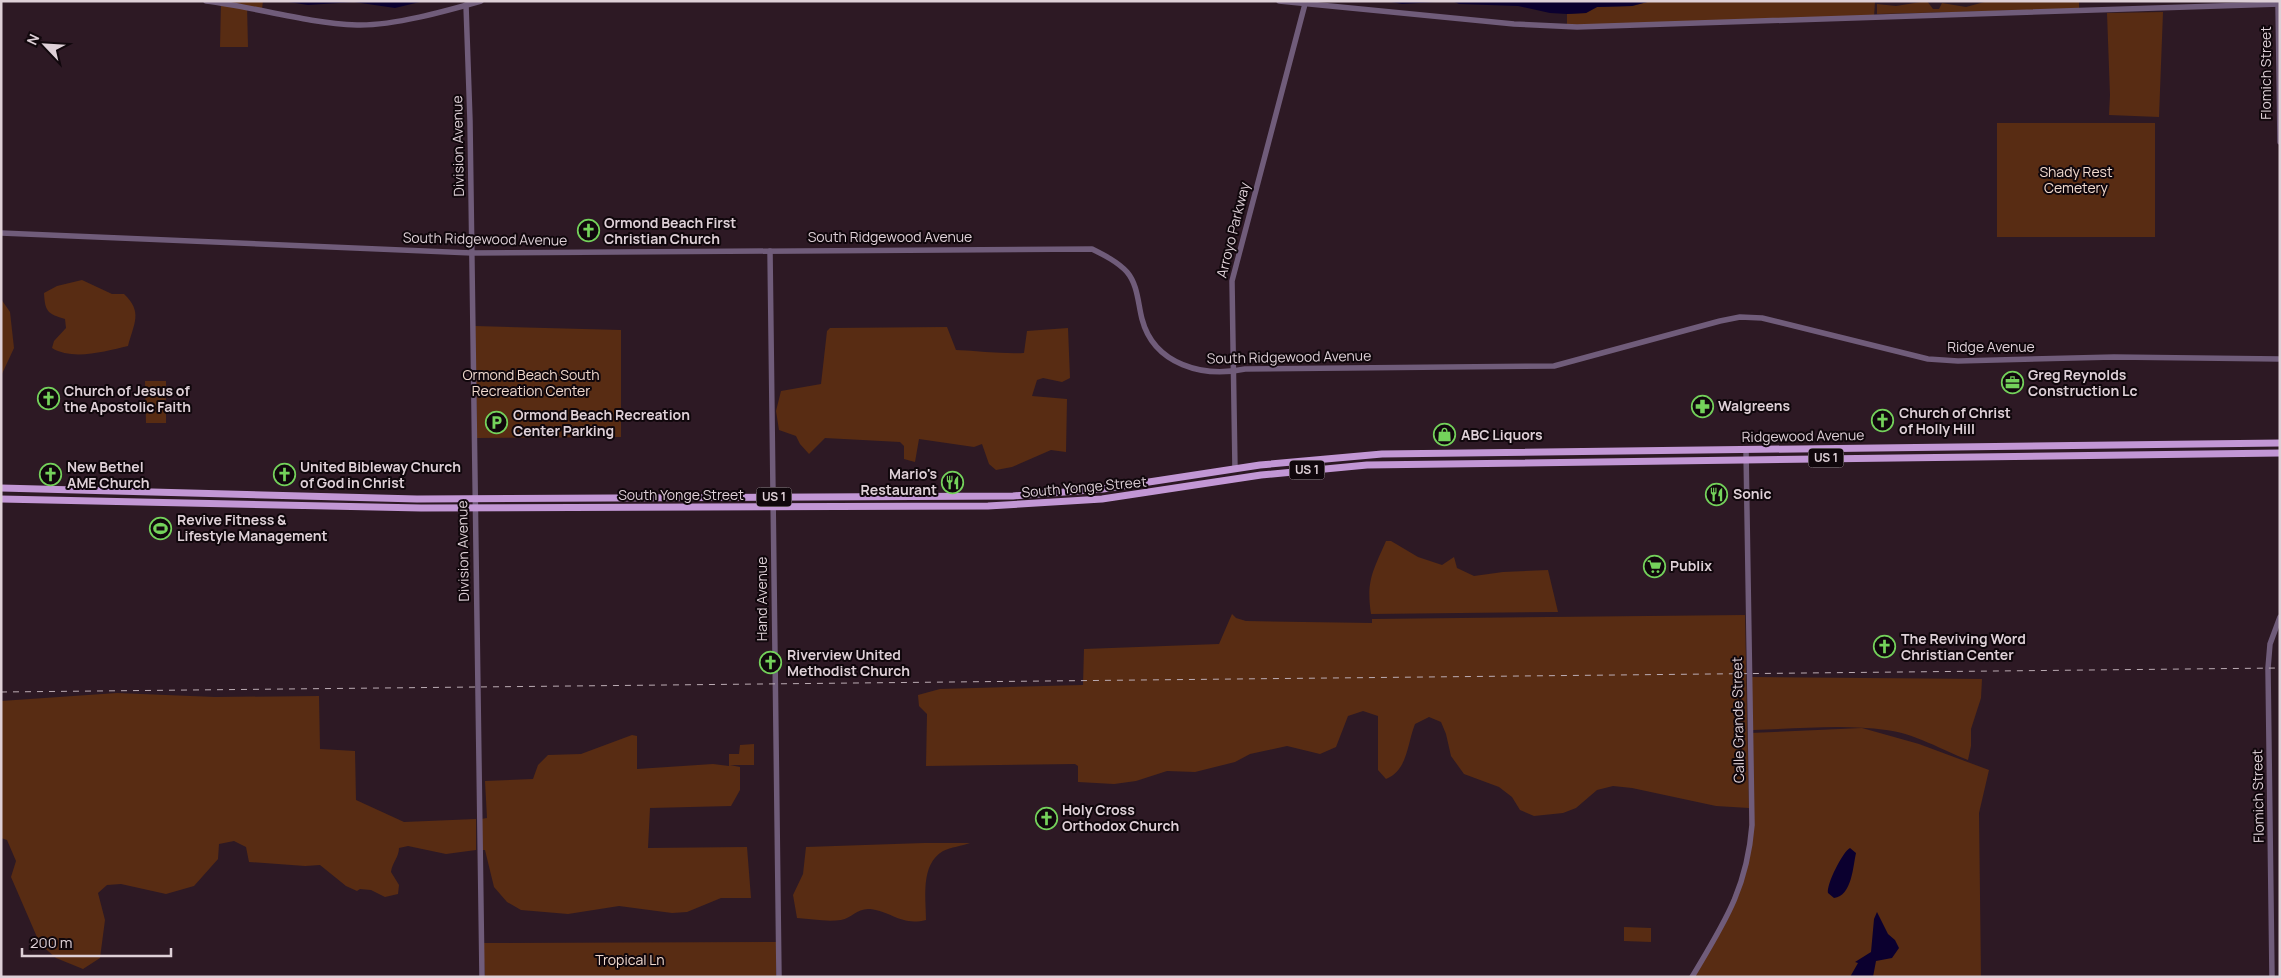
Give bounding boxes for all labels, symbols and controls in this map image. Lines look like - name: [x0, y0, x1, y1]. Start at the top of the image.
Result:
- north arrow: [20, 20, 70, 70]
- street label: Flomich Street: [2256, 26, 2275, 120]
- text: N: [22, 31, 44, 48]
- street label: Division Avenue: [447, 95, 468, 197]
- park label: Shady Rest Cemetery: [2039, 162, 2113, 197]
- street label: Arroyo Parkway: [1211, 179, 1254, 280]
- place label: Ormond Beach First Christian Church: [604, 213, 736, 248]
- church icon: Ormond Beach First Christian Church: [576, 219, 600, 243]
- street label: South Ridgewood Avenue: [808, 227, 972, 246]
- street label: South Ridgewood Avenue: [403, 228, 567, 249]
- street label: Ridge Avenue: [1947, 337, 2035, 356]
- street label: South Ridgewood Avenue: [1207, 346, 1371, 367]
- park label: Ormond Beach South Recreation Center: [462, 365, 600, 400]
- place label: Greg Reynolds Construction Lc: [2028, 365, 2138, 400]
- office icon: Greg Reynolds Construction Lc: [2000, 371, 2024, 395]
- place label: Church of Jesus of the Apostolic Faith: [64, 381, 191, 416]
- church icon: Church of Jesus of the Apostolic Faith: [36, 387, 60, 411]
- pharmacy icon: Walgreens: [1690, 394, 1714, 418]
- place label: Walgreens: [1718, 396, 1790, 415]
- place label: Church of Christ of Holly Hill: [1899, 403, 2011, 438]
- place label: Ormond Beach Recreation Center Parking: [513, 405, 690, 440]
- church icon: Church of Christ of Holly Hill: [1871, 409, 1895, 433]
- parking icon: Ormond Beach Recreation Center Parking: [485, 411, 509, 435]
- shop icon: ABC Liquors: [1433, 423, 1457, 447]
- place label: ABC Liquors: [1461, 425, 1543, 444]
- street label: Ridgewood Avenue: [1742, 425, 1864, 446]
- road number: US 1: [1808, 448, 1844, 468]
- place label: New Bethel AME Church: [67, 457, 149, 492]
- place label: United Bibleway Church of God in Christ: [300, 457, 461, 492]
- road number: US 1: [1290, 460, 1324, 480]
- church icon: New Bethel AME Church: [39, 463, 63, 487]
- church icon: United Bibleway Church of God in Christ: [272, 463, 296, 487]
- place label: Mario's Restaurant: [861, 464, 937, 499]
- restaurant icon: Mario's Restaurant: [941, 470, 965, 494]
- street label: South Yonge Street: [1021, 472, 1148, 501]
- restaurant icon: Sonic: [1705, 482, 1729, 506]
- place label: Sonic: [1733, 484, 1772, 503]
- street label: South Yonge Street: [618, 485, 744, 504]
- road number: US 1: [756, 488, 792, 507]
- street label: Division Avenue: [452, 500, 473, 602]
- place label: Revive Fitness & Lifestyle Management: [177, 510, 327, 545]
- sports icon: Revive Fitness & Lifestyle Management: [149, 516, 173, 540]
- supermarket icon: Publix: [1642, 554, 1666, 578]
- place label: Publix: [1670, 556, 1712, 575]
- street label: Hand Avenue: [752, 557, 771, 641]
- place label: The Reviving Word Christian Center: [1901, 629, 2026, 664]
- church icon: The Reviving Word Christian Center: [1873, 635, 1897, 659]
- place label: Riverview United Methodist Church: [787, 645, 910, 680]
- church icon: Riverview United Methodist Church: [759, 651, 783, 675]
- street label: Calle Grande Street: [1727, 656, 1748, 783]
- street label: Flomich Street: [2247, 749, 2268, 843]
- place label: Holy Cross Orthodox Church: [1062, 800, 1179, 835]
- church icon: Holy Cross Orthodox Church: [1034, 806, 1058, 830]
- scale bar: [22, 926, 171, 958]
- text: 200 m: [30, 932, 73, 953]
- park label: Tropical Ln: [595, 950, 665, 969]

